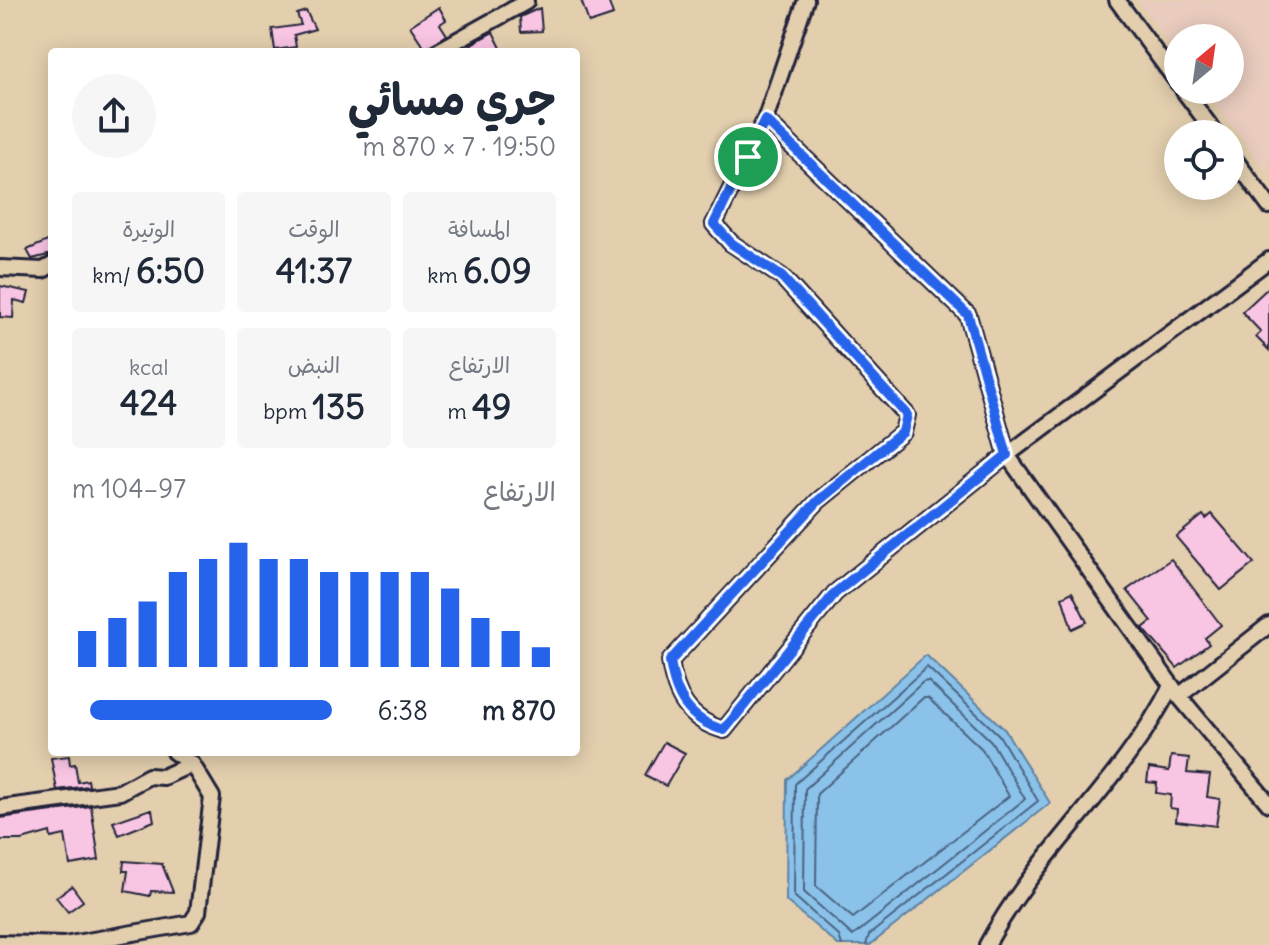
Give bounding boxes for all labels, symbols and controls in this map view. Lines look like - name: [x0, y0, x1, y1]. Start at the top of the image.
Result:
- north arrow: [1164, 24, 1244, 104]
- map controls: [1164, 24, 1244, 200]
- text: جري مسائي: [348, 72, 556, 127]
- button: share: [72, 74, 156, 158]
- button: locate: [1164, 120, 1244, 200]
- pin: [714, 123, 782, 191]
- text: 19:50 · 7 × 870 m: [363, 130, 556, 163]
- icon: arrive: [726, 135, 770, 179]
- text: الوتيرة: [122, 215, 175, 243]
- text: الوقت: [288, 215, 340, 243]
- text: المسافة: [448, 215, 511, 243]
- text: 6:50: [136, 249, 205, 292]
- text: 41:37: [276, 249, 352, 292]
- text: 6.09: [463, 249, 532, 292]
- text: /km: [92, 261, 136, 289]
- text: km: [427, 261, 463, 289]
- text: النبض: [288, 351, 340, 379]
- text: الارتفاع: [448, 351, 510, 379]
- text: kcal: [129, 353, 168, 381]
- text: 424: [120, 381, 177, 424]
- text: 135: [312, 385, 365, 428]
- text: 49: [472, 385, 511, 428]
- text: bpm: [263, 397, 312, 425]
- text: m: [447, 397, 472, 425]
- text: 97–104 m: [72, 472, 186, 505]
- text: الارتفاع: [483, 475, 556, 508]
- text: 6:38: [377, 694, 428, 727]
- text: 870 m: [482, 694, 556, 727]

